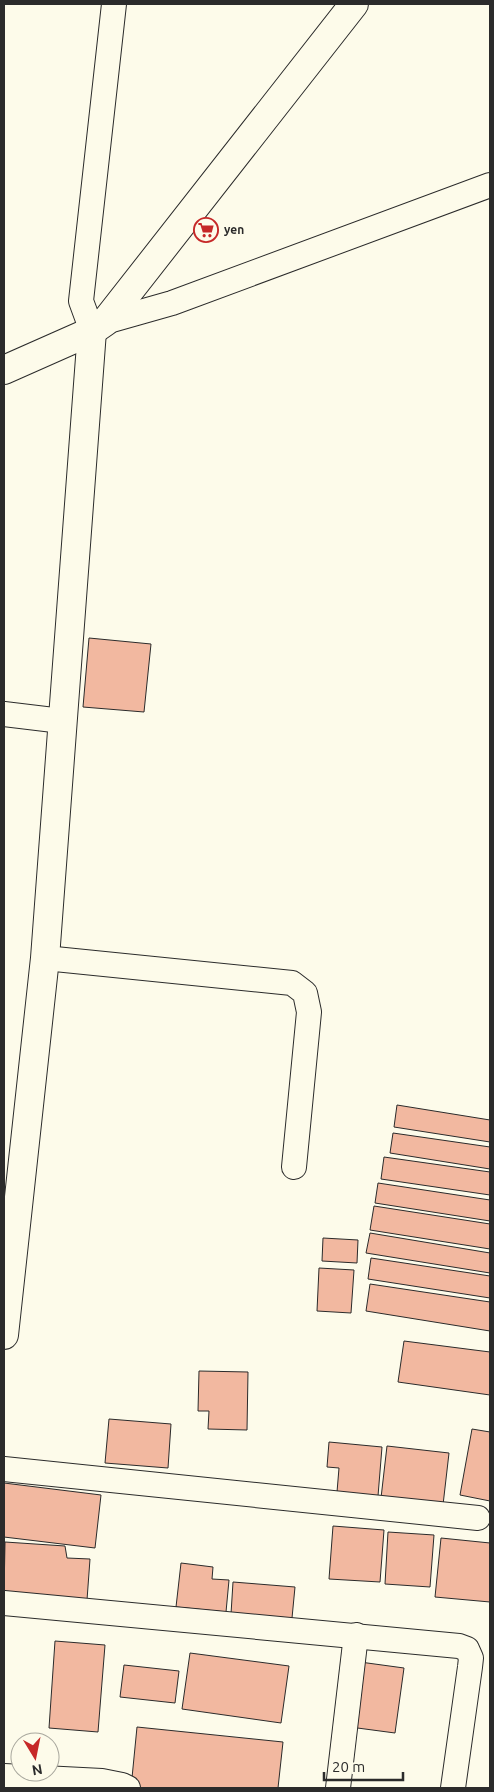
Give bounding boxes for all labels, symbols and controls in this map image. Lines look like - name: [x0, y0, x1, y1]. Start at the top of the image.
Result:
- supermarket icon: yen: [193, 217, 219, 243]
- place label: yen: [224, 223, 244, 236]
- north arrow: [10, 1732, 60, 1782]
- scale bar: [324, 1750, 403, 1782]
- text: 20 m: [332, 1758, 365, 1775]
- text: N: [31, 1761, 44, 1779]

